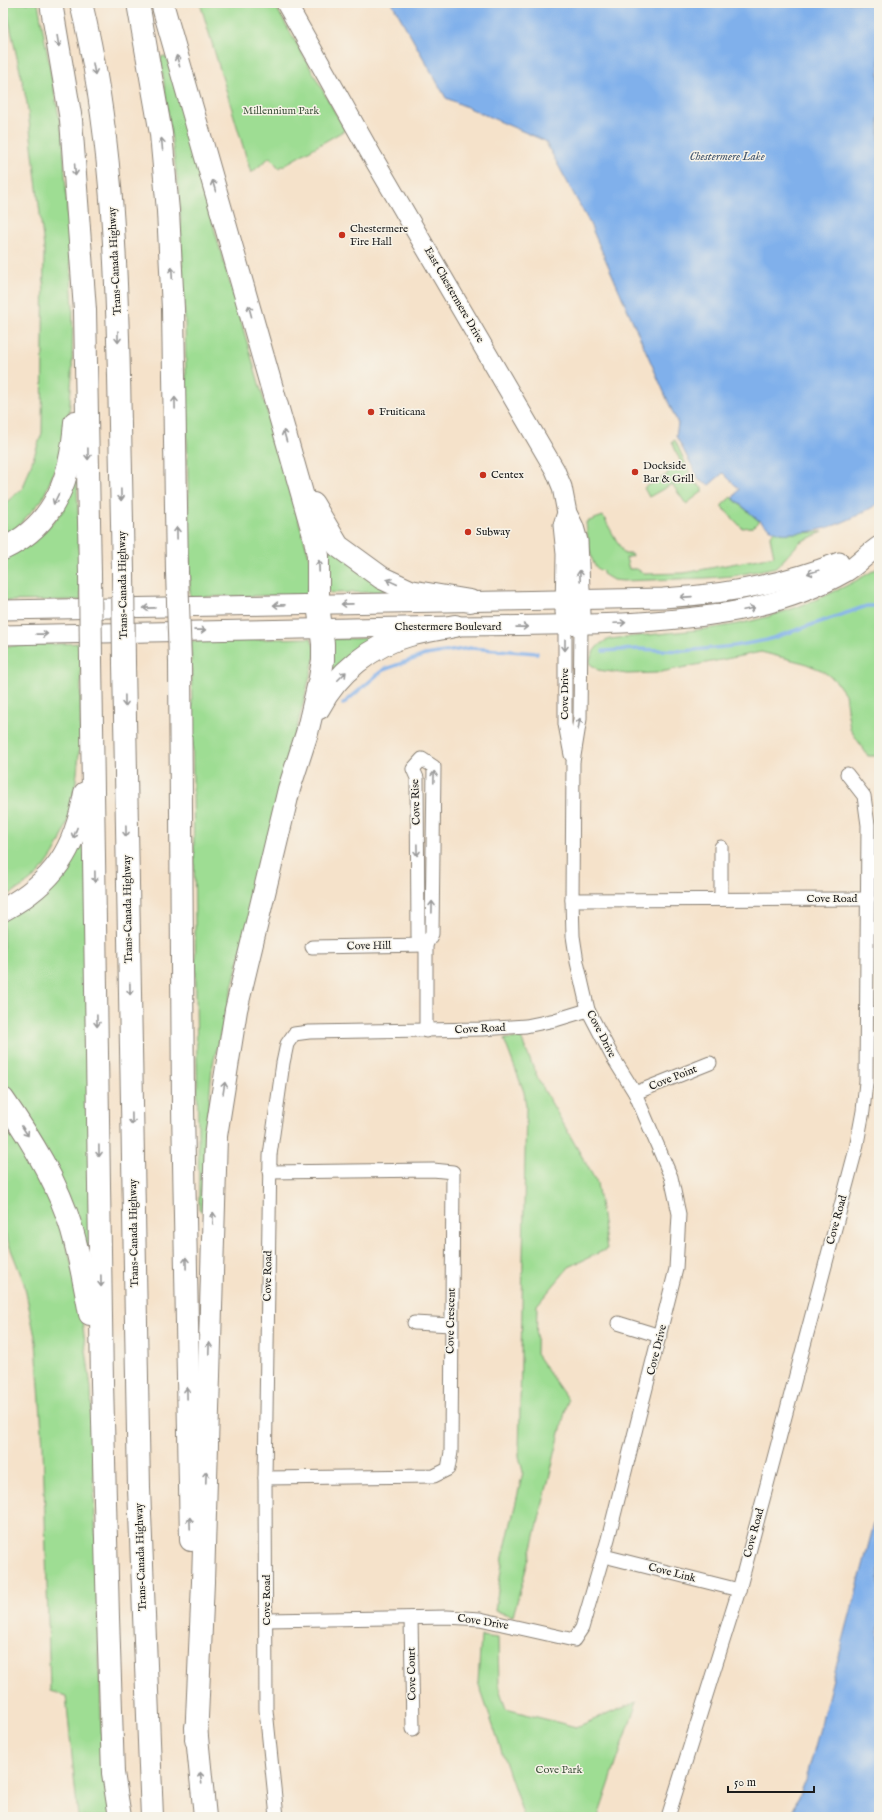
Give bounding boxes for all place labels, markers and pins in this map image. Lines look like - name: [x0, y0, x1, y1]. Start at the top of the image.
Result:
- place label: Chestermere Fire Hall: [350, 222, 408, 249]
- marker: Chestermere Fire Hall: [337, 230, 347, 240]
- place label: Fruiticana: [379, 405, 426, 419]
- marker: Fruiticana: [366, 407, 376, 417]
- place label: Dockside Bar & Grill: [643, 459, 694, 486]
- marker: Dockside Bar & Grill: [630, 467, 640, 477]
- place label: Centex: [491, 468, 525, 482]
- marker: Centex: [478, 470, 488, 480]
- place label: Subway: [476, 525, 511, 539]
- marker: Subway: [463, 527, 473, 537]

